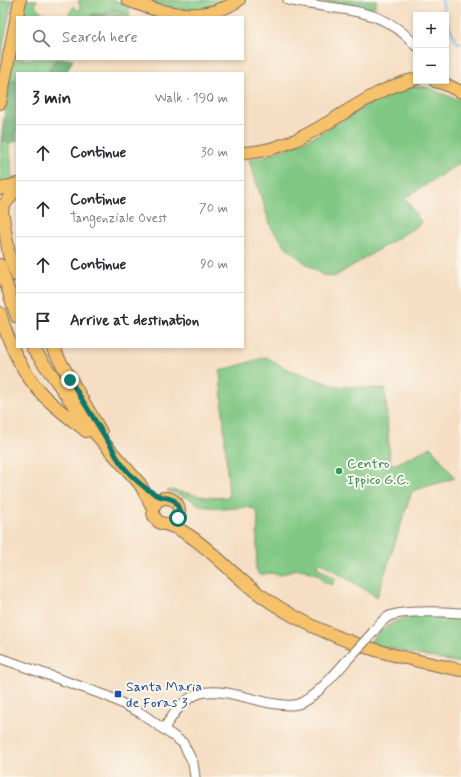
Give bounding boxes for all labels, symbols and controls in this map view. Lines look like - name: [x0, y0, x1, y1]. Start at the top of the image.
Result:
- map controls: [413, 12, 449, 84]
- button: +: [413, 12, 449, 48]
- search box: [16, 16, 244, 60]
- icon: search: [30, 27, 52, 49]
- text: Search here: [62, 28, 138, 48]
- button: −: [413, 48, 449, 84]
- text: 3 min: [32, 87, 71, 109]
- text: Walk · 190 m: [155, 90, 228, 107]
- icon: ahead: [32, 142, 54, 164]
- text: Continue: [70, 143, 126, 163]
- text: 30 m: [201, 144, 228, 161]
- text: Continue: [70, 190, 126, 210]
- icon: ahead: [32, 198, 54, 220]
- text: 70 m: [199, 200, 228, 217]
- text: Tangenziale Ovest: [70, 210, 167, 227]
- icon: ahead: [32, 254, 54, 276]
- text: Continue: [70, 255, 126, 275]
- text: 90 m: [200, 256, 228, 273]
- icon: arrive: [32, 310, 54, 332]
- text: Arrive at destination: [70, 311, 199, 331]
- route end: [61, 371, 79, 389]
- place label: Centro Ippico G.C.: [347, 455, 409, 489]
- marker: Centro Ippico G.C.: [334, 466, 344, 476]
- route start: [169, 509, 187, 527]
- place label: Santa Maria de Foras 3: [126, 678, 202, 712]
- marker: Santa Maria de Foras 3: [113, 689, 123, 699]

